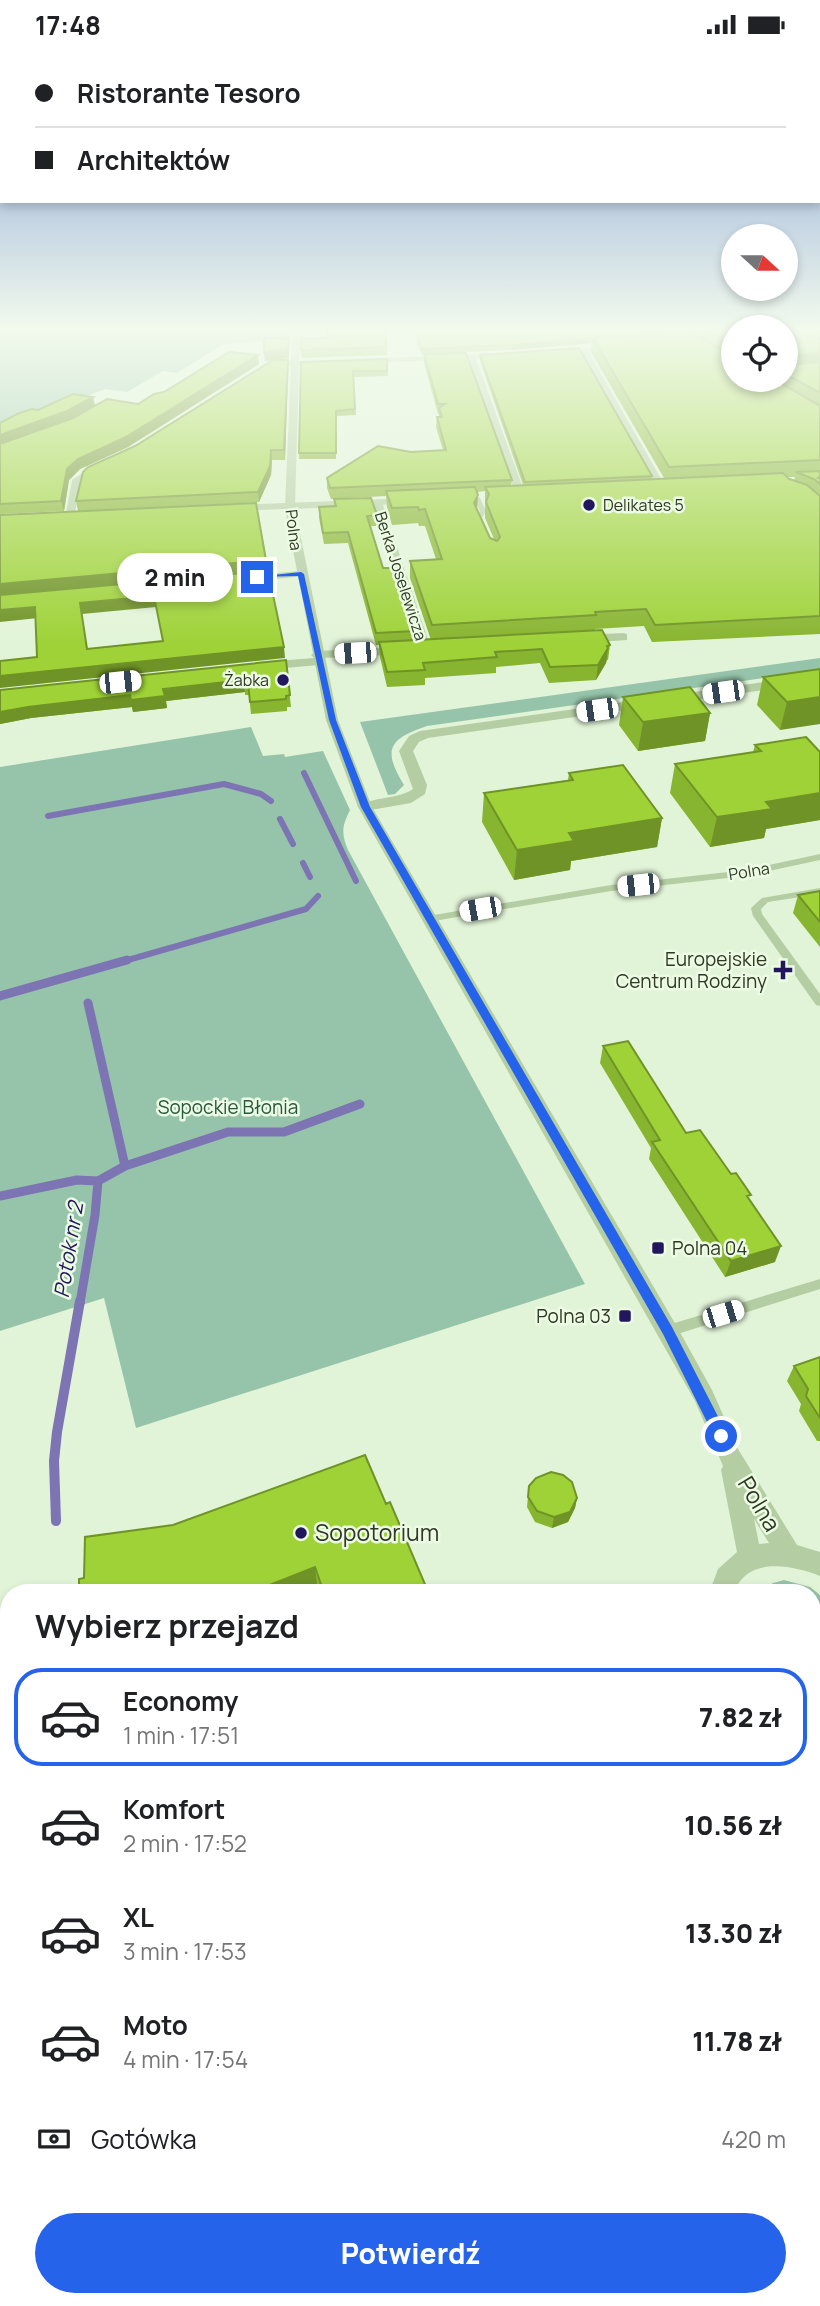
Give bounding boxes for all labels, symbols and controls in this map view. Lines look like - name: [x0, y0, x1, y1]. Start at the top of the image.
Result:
- text: 17:48: [35, 7, 101, 43]
- text: Ristorante Tesoro: [77, 75, 301, 111]
- text: Architektów: [77, 142, 230, 178]
- north arrow: [721, 224, 798, 301]
- map controls: [721, 224, 798, 392]
- button: locate: [721, 315, 798, 392]
- place label: Delikates 5: [603, 494, 684, 516]
- marker: Delikates 5: [581, 497, 597, 513]
- street label: Polna: [281, 508, 307, 552]
- street label: Berka Joselewicza: [370, 509, 432, 643]
- callout: 2 min: [117, 553, 232, 601]
- text: 2 min: [145, 561, 206, 593]
- route end: [241, 561, 273, 593]
- car: [334, 641, 377, 665]
- car: [99, 669, 142, 695]
- place label: Żabka: [224, 669, 269, 691]
- marker: Żabka: [275, 672, 291, 688]
- car: [701, 679, 746, 705]
- car: [575, 697, 620, 723]
- street label: Polna: [727, 857, 771, 885]
- car: [617, 872, 660, 898]
- car: [458, 895, 503, 923]
- place label: Europejskie Centrum Rodziny: [616, 946, 767, 994]
- marker: Europejskie Centrum Rodziny: [773, 960, 793, 980]
- park label: Sopockie Błonia: [158, 1094, 298, 1120]
- water label: Potok nr 2: [47, 1198, 90, 1300]
- place label: Polna 04: [672, 1235, 748, 1261]
- marker: Polna 04: [650, 1240, 666, 1256]
- car: [700, 1298, 747, 1330]
- place label: Polna 03: [536, 1303, 611, 1329]
- marker: Polna 03: [617, 1308, 633, 1324]
- route start: [705, 1420, 737, 1452]
- street label: Polna: [731, 1470, 789, 1537]
- place label: Sopotorium: [315, 1516, 439, 1548]
- marker: Sopotorium: [293, 1525, 309, 1541]
- text: Wybierz przejazd: [35, 1604, 299, 1648]
- text: Economy: [123, 1683, 238, 1719]
- icon: car: [39, 1686, 102, 1749]
- text: 7.82 zł: [699, 1699, 782, 1735]
- text: 1 min · 17:51: [123, 1719, 239, 1751]
- text: Komfort: [123, 1791, 225, 1827]
- icon: car: [39, 1794, 102, 1857]
- text: 10.56 zł: [684, 1807, 782, 1843]
- text: 2 min · 17:52: [123, 1827, 247, 1859]
- text: XL: [123, 1899, 154, 1935]
- icon: car: [39, 1902, 102, 1965]
- text: 13.30 zł: [685, 1915, 782, 1951]
- text: 3 min · 17:53: [123, 1935, 247, 1967]
- text: Moto: [123, 2007, 188, 2043]
- icon: car: [39, 2010, 102, 2073]
- text: 11.78 zł: [692, 2023, 782, 2059]
- text: 4 min · 17:54: [123, 2043, 248, 2075]
- icon: cash: [35, 2120, 73, 2158]
- text: Gotówka: [91, 2121, 197, 2157]
- text: 420 m: [721, 2123, 786, 2155]
- button: Potwierdź: [35, 2213, 786, 2293]

